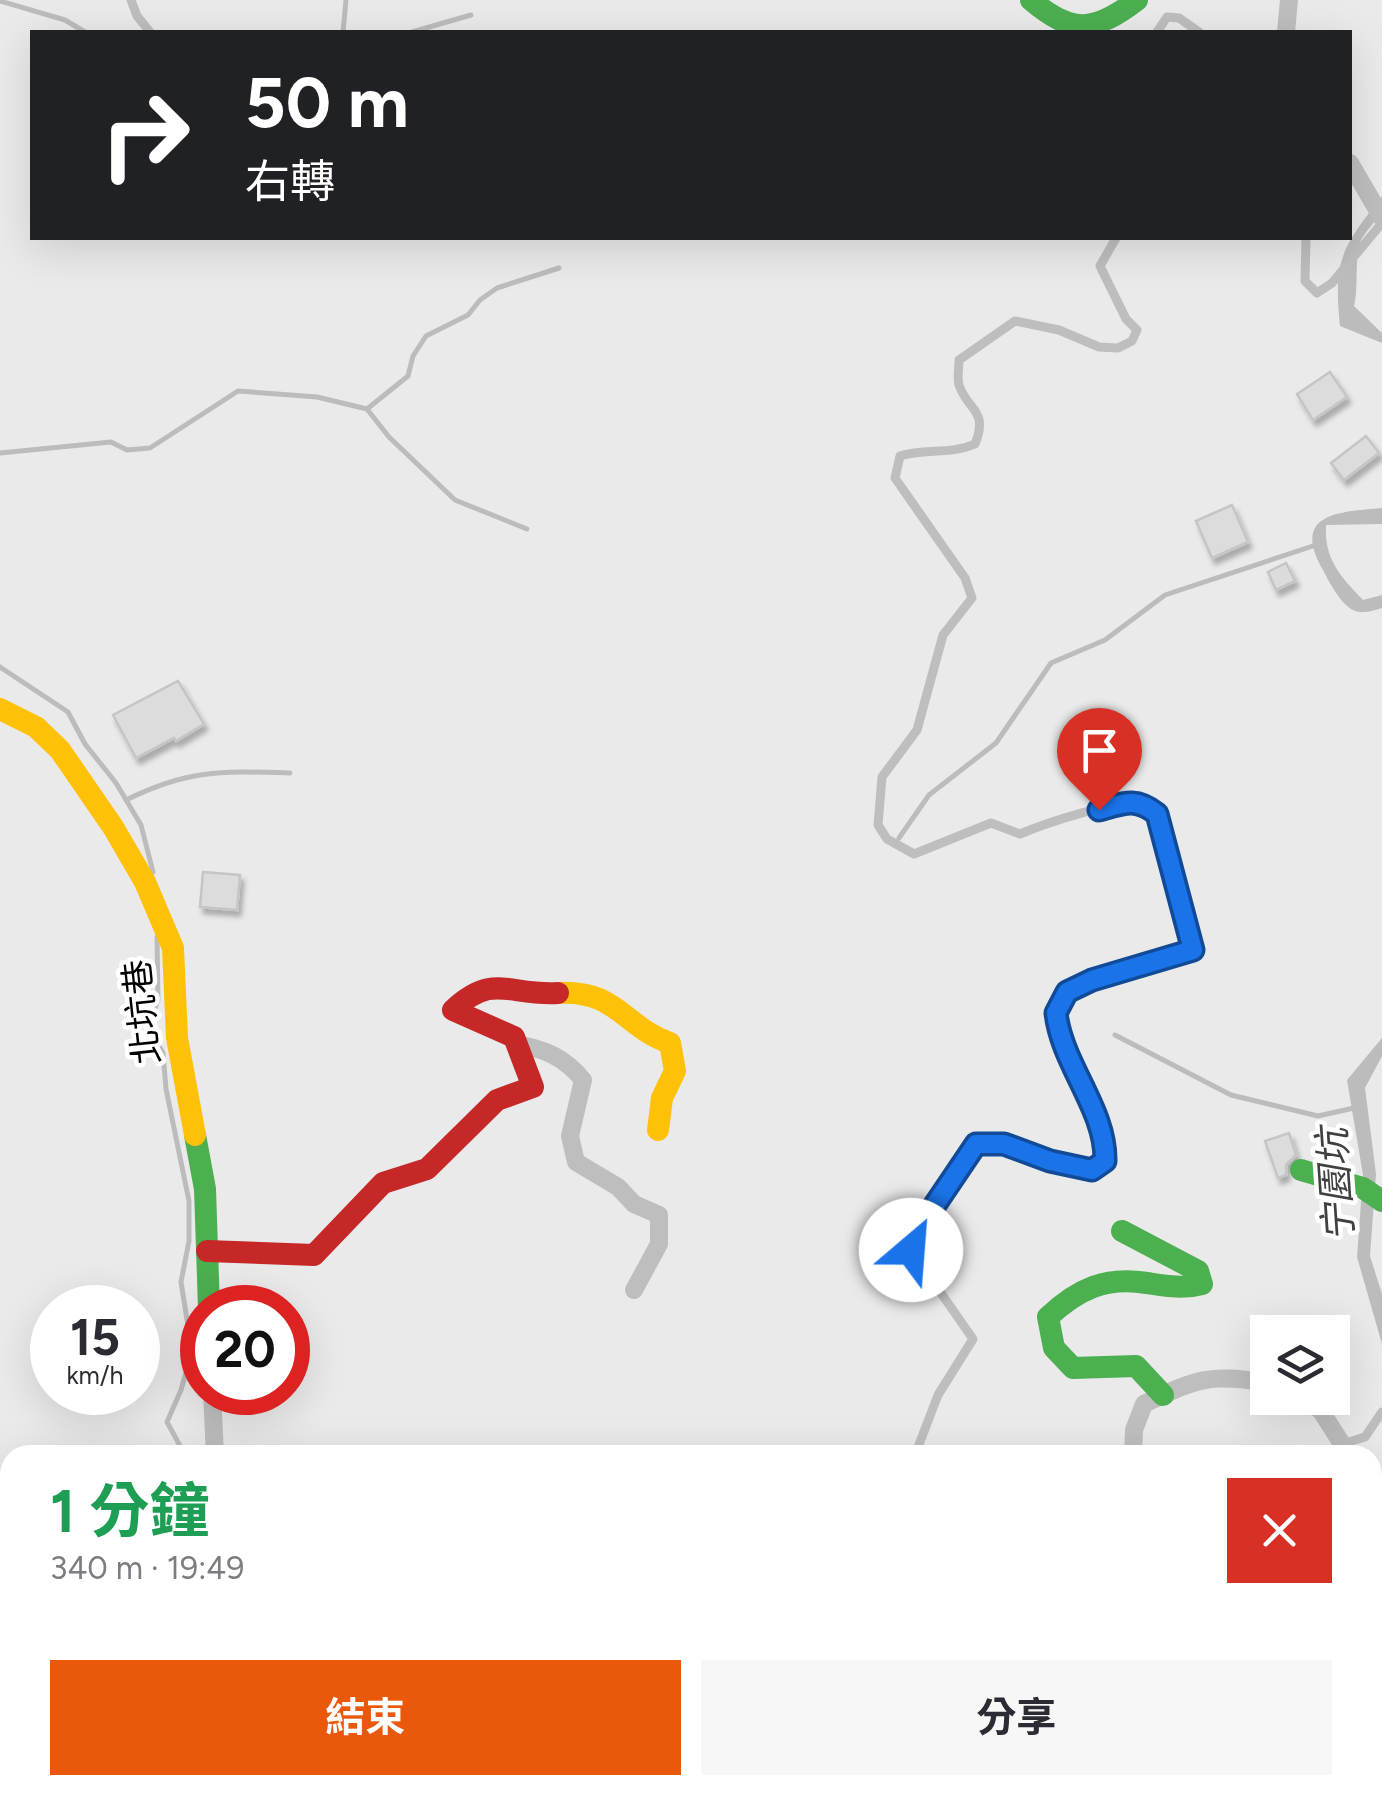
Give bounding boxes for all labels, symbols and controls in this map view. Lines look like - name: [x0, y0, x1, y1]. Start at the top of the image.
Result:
- text: 50 m: [245, 60, 409, 145]
- icon: right: [80, 70, 210, 200]
- text: 右轉: [245, 154, 335, 208]
- pin: [1057, 708, 1142, 811]
- icon: arrive: [1072, 723, 1127, 778]
- street label: 北坑巷: [116, 958, 168, 1066]
- water label: 宁園坑: [1309, 1122, 1363, 1243]
- position arrow: [859, 1198, 963, 1302]
- speed limit sign: 20: [180, 1285, 310, 1415]
- text: 15: [70, 1307, 120, 1368]
- map controls: [1250, 1315, 1350, 1415]
- button: layers: [1250, 1315, 1350, 1415]
- text: km/h: [66, 1360, 124, 1390]
- text: 1 分鐘: [50, 1475, 210, 1547]
- button: close: [1227, 1478, 1332, 1583]
- text: 340 m · 19:49: [50, 1549, 244, 1587]
- button: 結束: [50, 1660, 681, 1775]
- button: 分享: [701, 1660, 1332, 1775]

